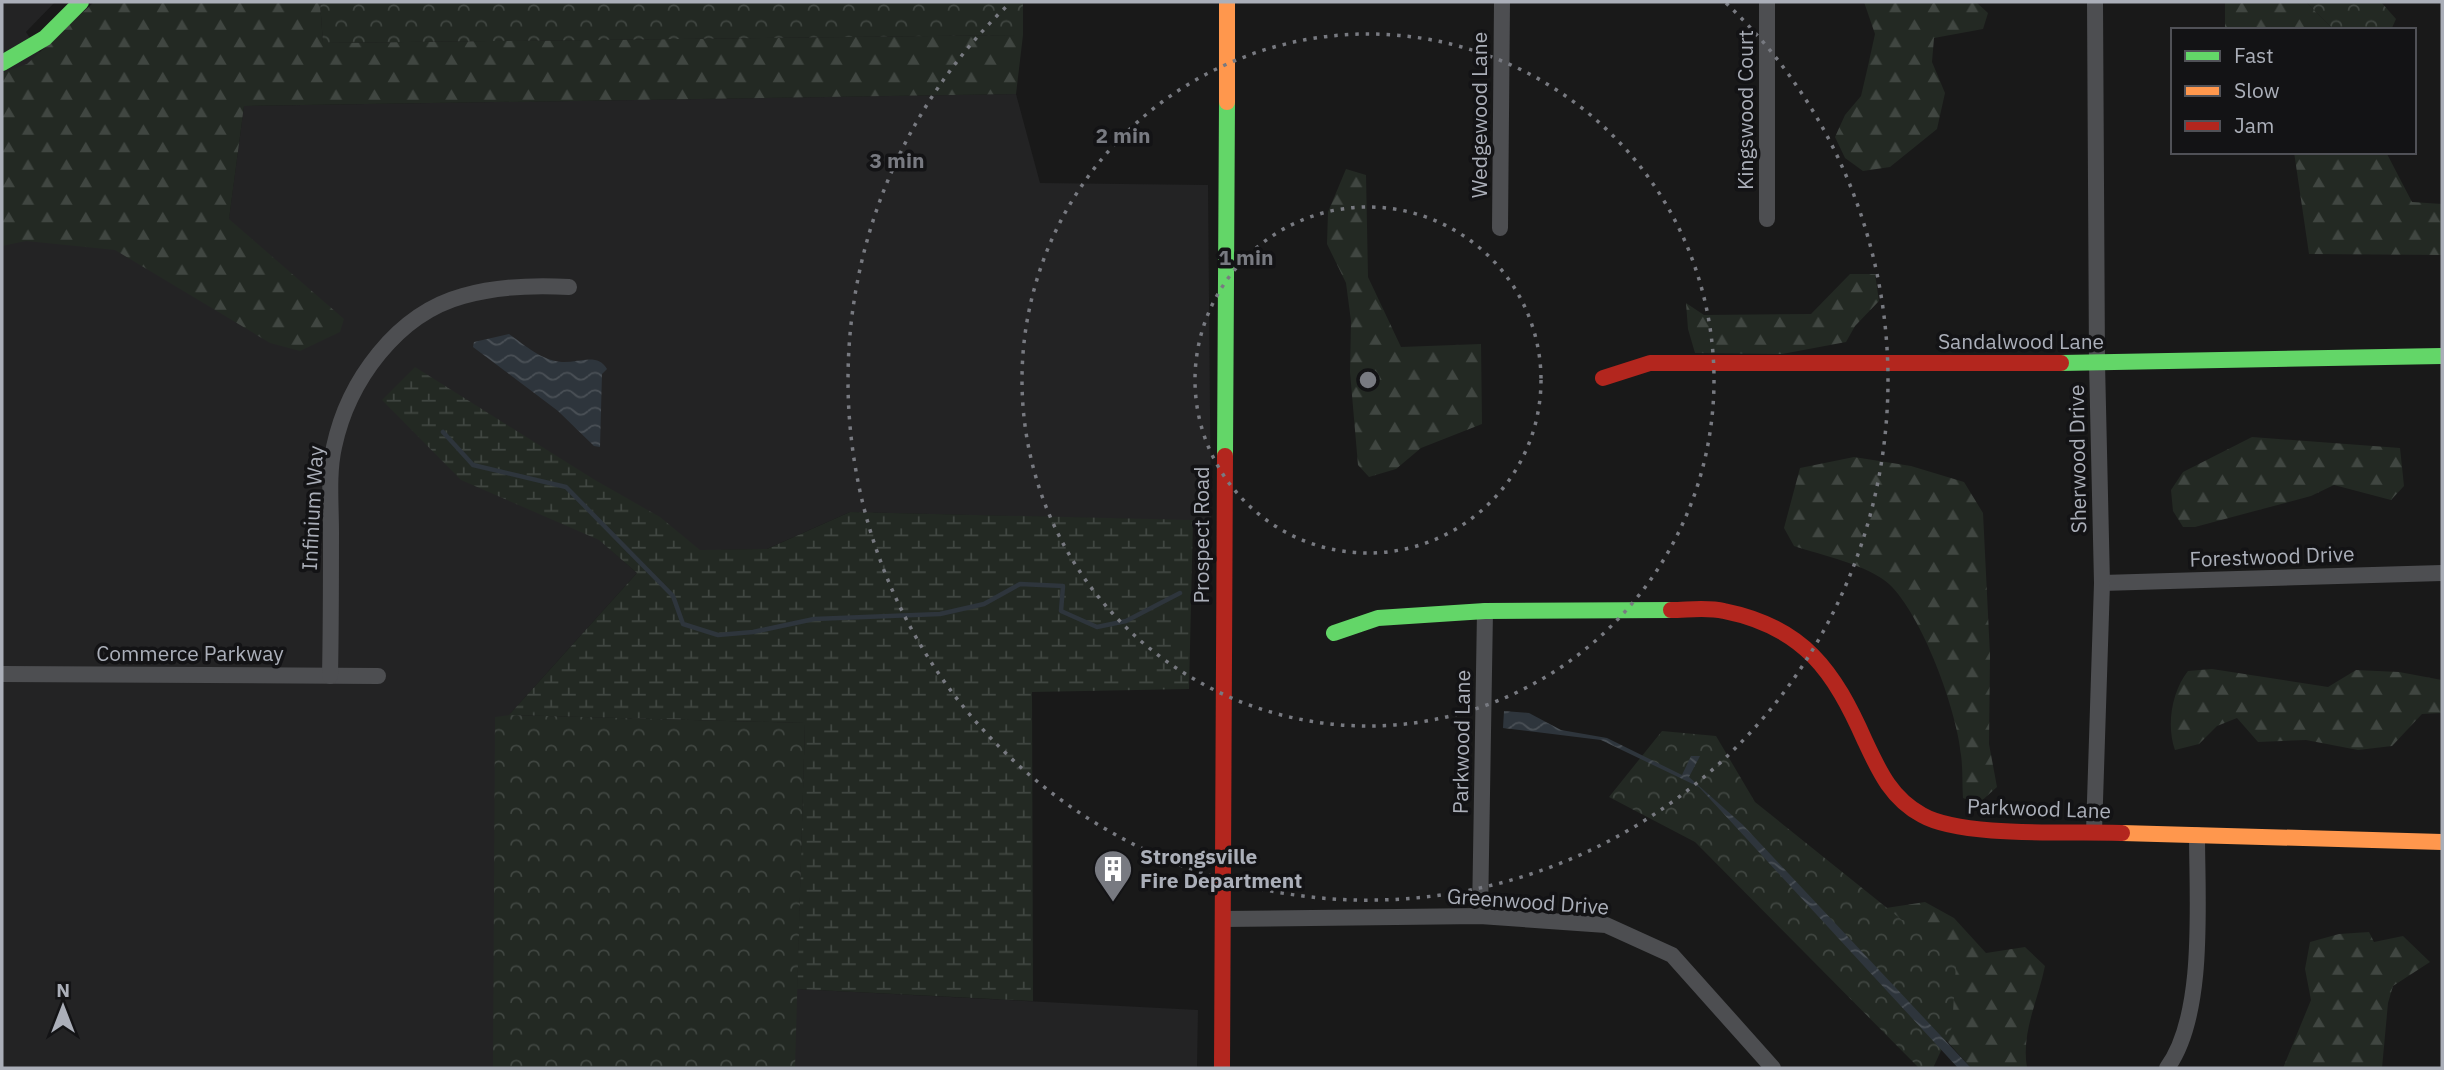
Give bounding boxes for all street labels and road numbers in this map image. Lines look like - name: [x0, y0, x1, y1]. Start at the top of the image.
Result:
- street label: Kingswood Court: [1731, 30, 1759, 190]
- street label: Wedgewood Lane: [1465, 32, 1493, 198]
- street label: Sandalwood Lane: [1938, 327, 2104, 355]
- street label: Sherwood Drive: [2062, 384, 2092, 534]
- street label: Infinium Way: [295, 444, 329, 571]
- street label: Prospect Road: [1187, 467, 1215, 603]
- street label: Forestwood Drive: [2189, 539, 2355, 573]
- street label: Commerce Parkway: [96, 639, 284, 667]
- street label: Parkwood Lane: [1446, 670, 1476, 814]
- street label: Parkwood Lane: [1966, 791, 2112, 825]
- street label: Greenwood Drive: [1446, 881, 1610, 921]

